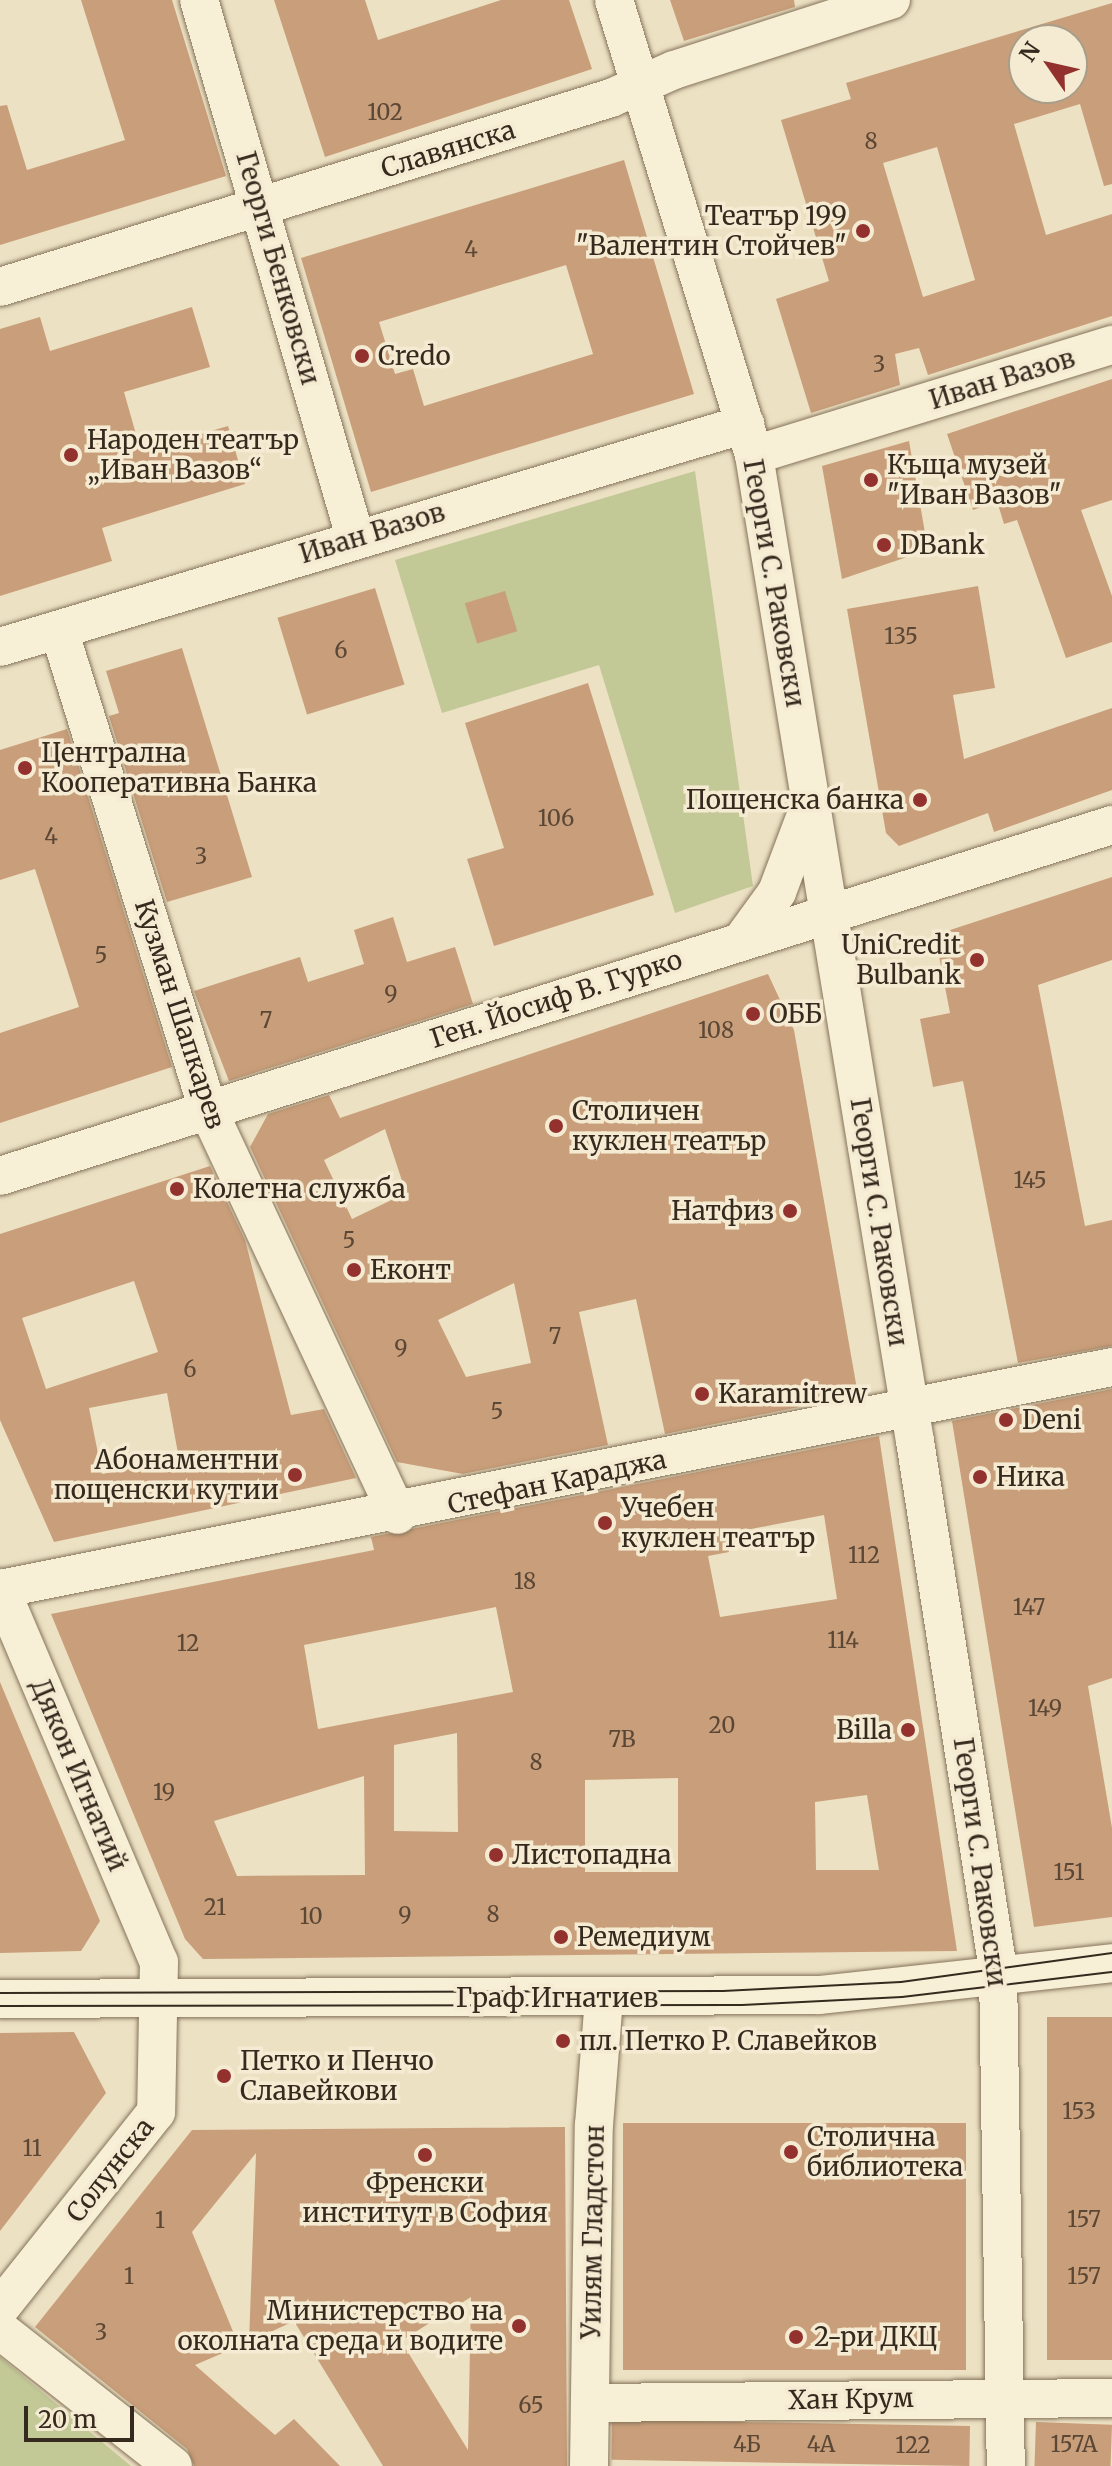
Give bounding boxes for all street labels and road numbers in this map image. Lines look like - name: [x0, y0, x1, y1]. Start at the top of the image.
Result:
- street label: Славянска: [377, 114, 519, 184]
- street label: Георги Бенковски: [230, 148, 326, 388]
- street label: Иван Вазов: [926, 342, 1078, 416]
- street label: Георги С. Раковски: [737, 457, 811, 709]
- street label: Иван Вазов: [296, 496, 448, 570]
- street label: Кузман Шапкарев: [128, 896, 232, 1132]
- street label: Ген. Йосиф В. Гурко: [426, 944, 686, 1054]
- street label: Георги С. Раковски: [844, 1095, 914, 1349]
- street label: Стефан Караджа: [445, 1444, 669, 1520]
- street label: Дякон Игнатий: [24, 1674, 134, 1876]
- street label: Георги С. Раковски: [947, 1735, 1013, 1989]
- street label: Граф Игнатиев: [456, 1982, 658, 2014]
- street label: Солунска: [60, 2112, 160, 2228]
- street label: Уилям Гладстон: [576, 2125, 610, 2339]
- street label: Хан Крум: [788, 2382, 914, 2416]

